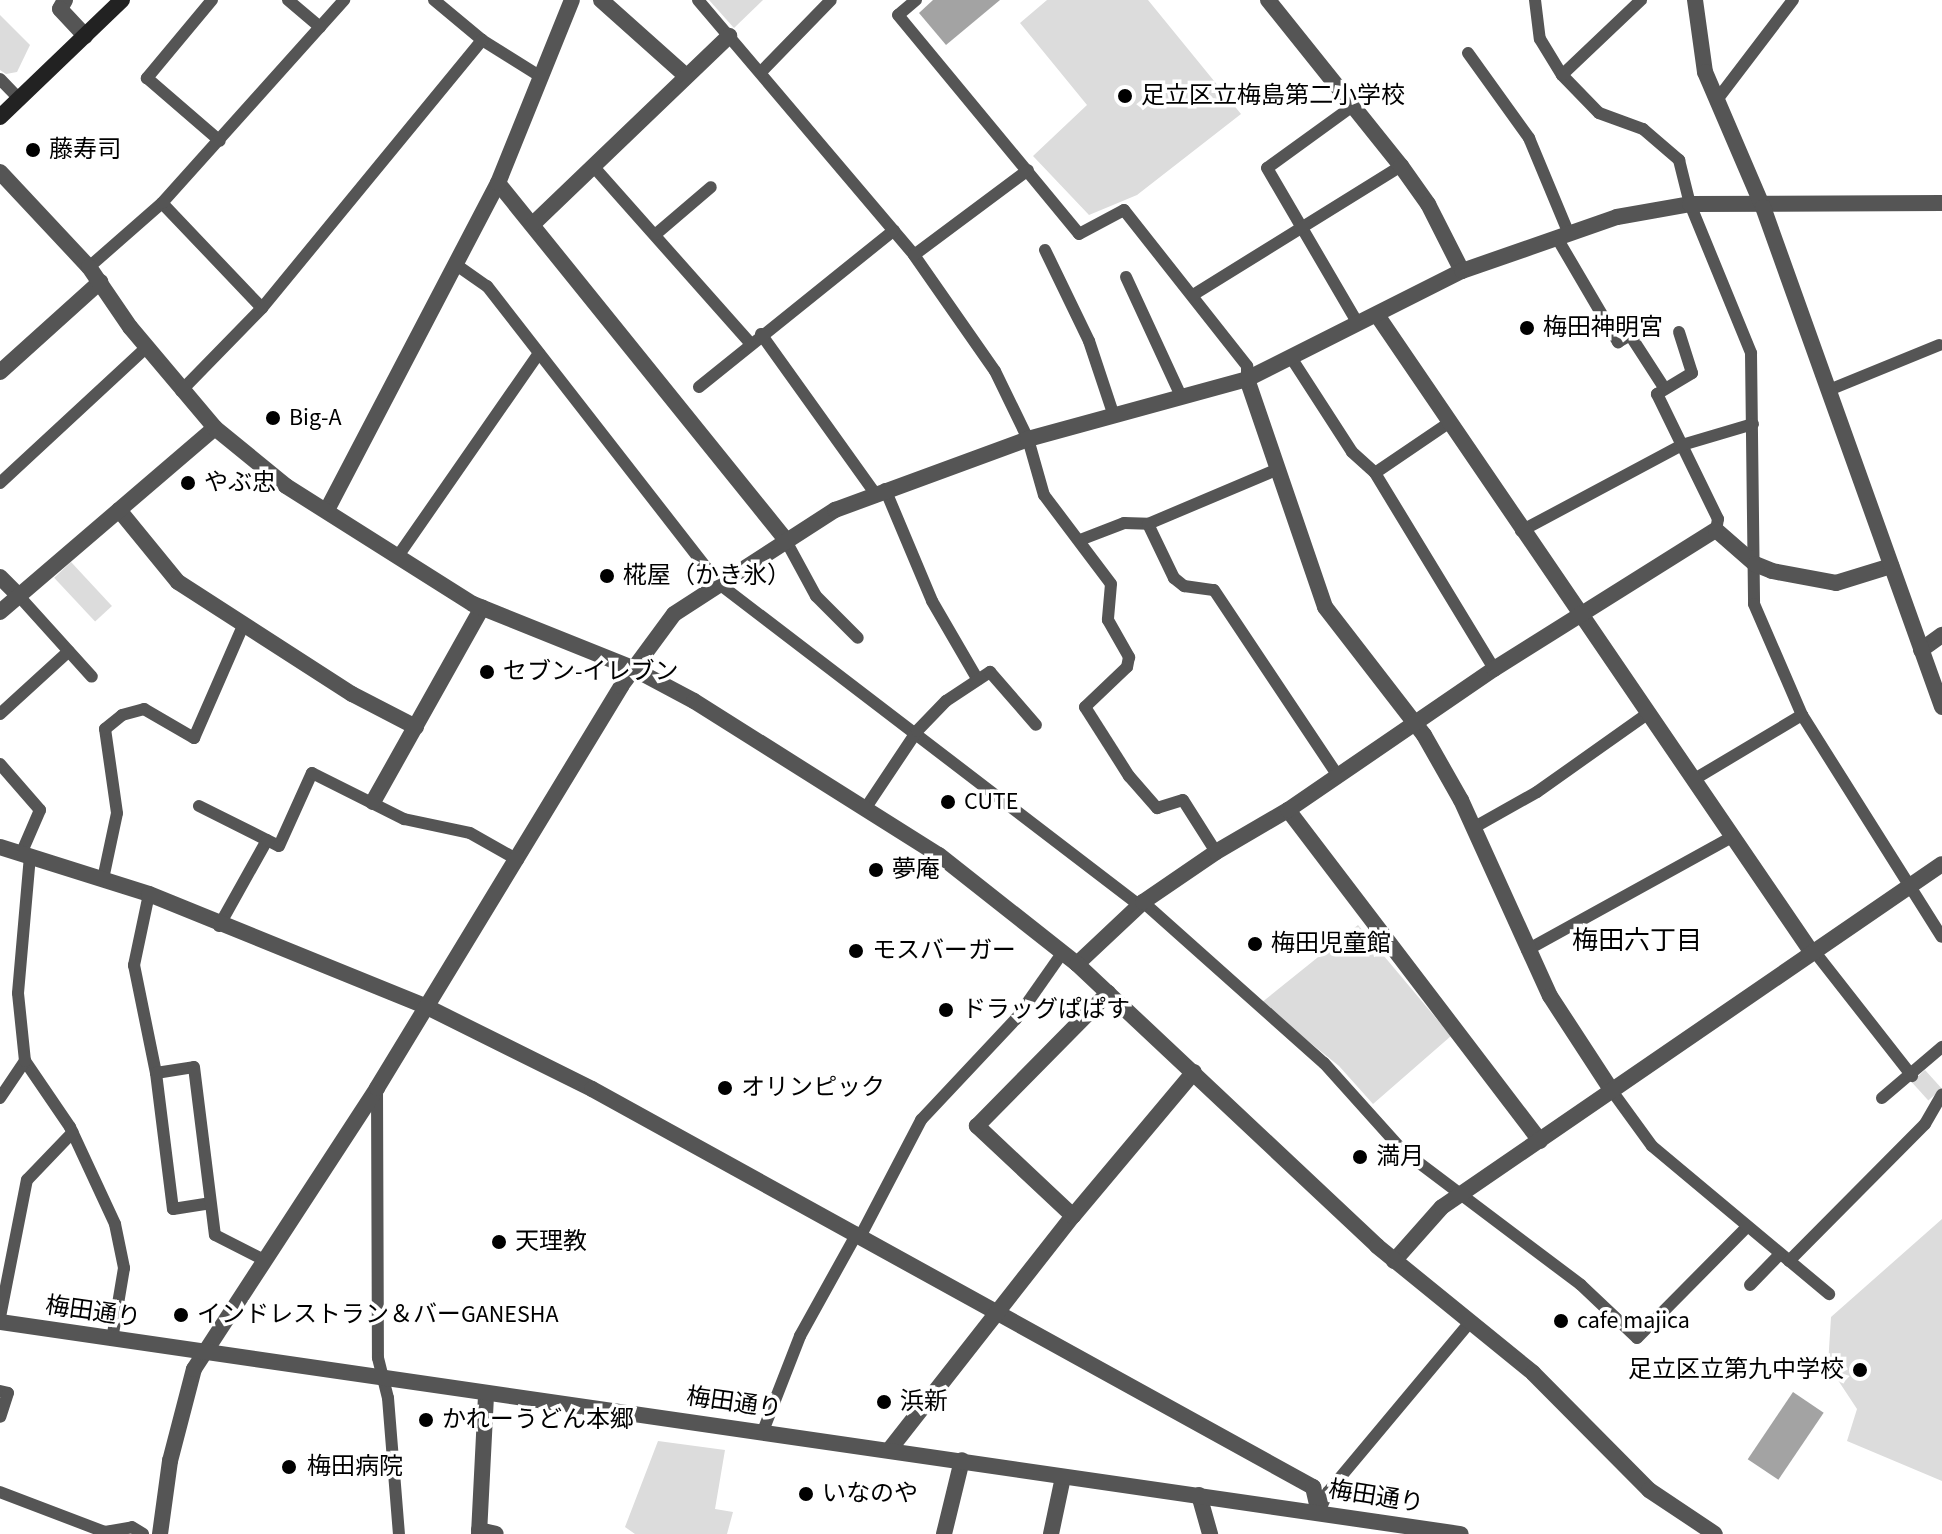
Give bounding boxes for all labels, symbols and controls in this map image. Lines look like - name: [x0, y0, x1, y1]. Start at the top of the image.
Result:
- place label: 足立区立梅島第二小学校: [1141, 82, 1405, 110]
- marker: 足立区立梅島第二小学校: [1116, 87, 1134, 105]
- place label: 藤寿司: [49, 136, 121, 164]
- marker: 藤寿司: [24, 141, 42, 159]
- place label: 梅田神明宮: [1543, 314, 1663, 342]
- marker: 梅田神明宮: [1518, 319, 1536, 337]
- place label: Big-A: [289, 404, 342, 432]
- marker: Big-A: [264, 409, 282, 427]
- place label: やぶ忠: [204, 469, 276, 497]
- marker: やぶ忠: [179, 474, 197, 492]
- place label: 椛屋（かき氷）: [623, 562, 791, 590]
- marker: 椛屋（かき氷）: [598, 567, 616, 585]
- place label: セブン-イレブン: [503, 658, 678, 686]
- marker: セブン-イレブン: [478, 663, 496, 681]
- place label: CUTE: [964, 788, 1018, 816]
- marker: CUTE: [939, 793, 957, 811]
- place label: 夢庵: [892, 856, 940, 884]
- marker: 夢庵: [867, 861, 885, 879]
- district label: 梅田六丁目: [1572, 925, 1702, 957]
- place label: 梅田児童館: [1271, 930, 1391, 958]
- marker: 梅田児童館: [1246, 935, 1264, 953]
- place label: モスバーガー: [872, 937, 1016, 965]
- marker: モスバーガー: [847, 942, 865, 960]
- place label: ドラッグぱぱす: [962, 996, 1130, 1024]
- marker: ドラッグぱぱす: [937, 1001, 955, 1019]
- place label: オリンピック: [741, 1074, 885, 1102]
- marker: オリンピック: [716, 1079, 734, 1097]
- place label: 満月: [1376, 1143, 1424, 1171]
- marker: 満月: [1351, 1148, 1369, 1166]
- place label: 天理教: [515, 1228, 587, 1256]
- marker: 天理教: [490, 1233, 508, 1251]
- street label: 梅田通り: [43, 1291, 143, 1333]
- place label: インドレストラン＆バーGANESHA: [197, 1301, 558, 1329]
- marker: インドレストラン＆バーGANESHA: [172, 1306, 190, 1324]
- place label: cafe majica: [1577, 1307, 1690, 1335]
- marker: cafe majica: [1552, 1312, 1570, 1330]
- place label: 足立区立第九中学校: [1628, 1356, 1844, 1384]
- marker: 足立区立第九中学校: [1851, 1361, 1869, 1379]
- street label: 梅田通り: [684, 1382, 784, 1424]
- place label: 浜新: [900, 1388, 948, 1416]
- marker: 浜新: [875, 1393, 893, 1411]
- place label: かれーうどん本郷: [442, 1406, 634, 1434]
- marker: かれーうどん本郷: [417, 1411, 435, 1429]
- place label: 梅田病院: [307, 1453, 403, 1481]
- marker: 梅田病院: [278, 1456, 300, 1478]
- street label: 梅田通り: [1326, 1475, 1426, 1519]
- place label: いなのや: [822, 1480, 918, 1508]
- marker: いなのや: [797, 1485, 815, 1503]

